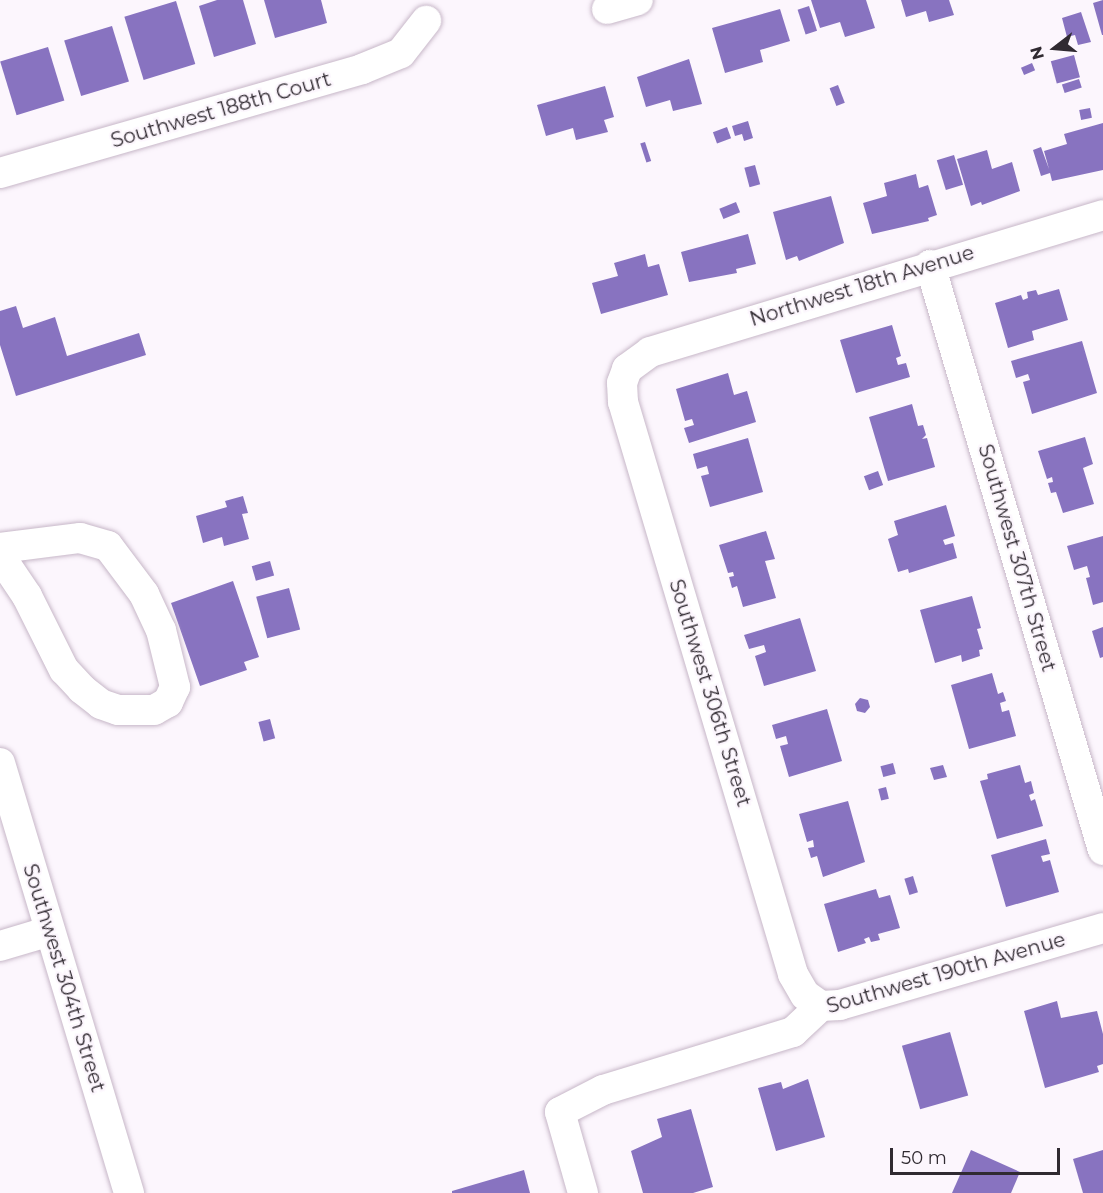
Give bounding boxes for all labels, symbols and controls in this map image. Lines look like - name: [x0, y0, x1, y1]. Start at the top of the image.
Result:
- north arrow: [1025, 18, 1085, 78]
- text: N: [1026, 44, 1048, 62]
- street label: Southwest 188th Court: [108, 67, 334, 153]
- street label: Northwest 18th Avenue: [747, 240, 977, 332]
- street label: Southwest 307th Street: [973, 442, 1061, 674]
- street label: Southwest 306th Street: [664, 577, 756, 809]
- street label: Southwest 304th Street: [18, 861, 110, 1095]
- street label: Southwest 190th Avenue: [824, 927, 1068, 1019]
- scale bar: [893, 1136, 1062, 1174]
- text: 50 m: [901, 1147, 947, 1169]

